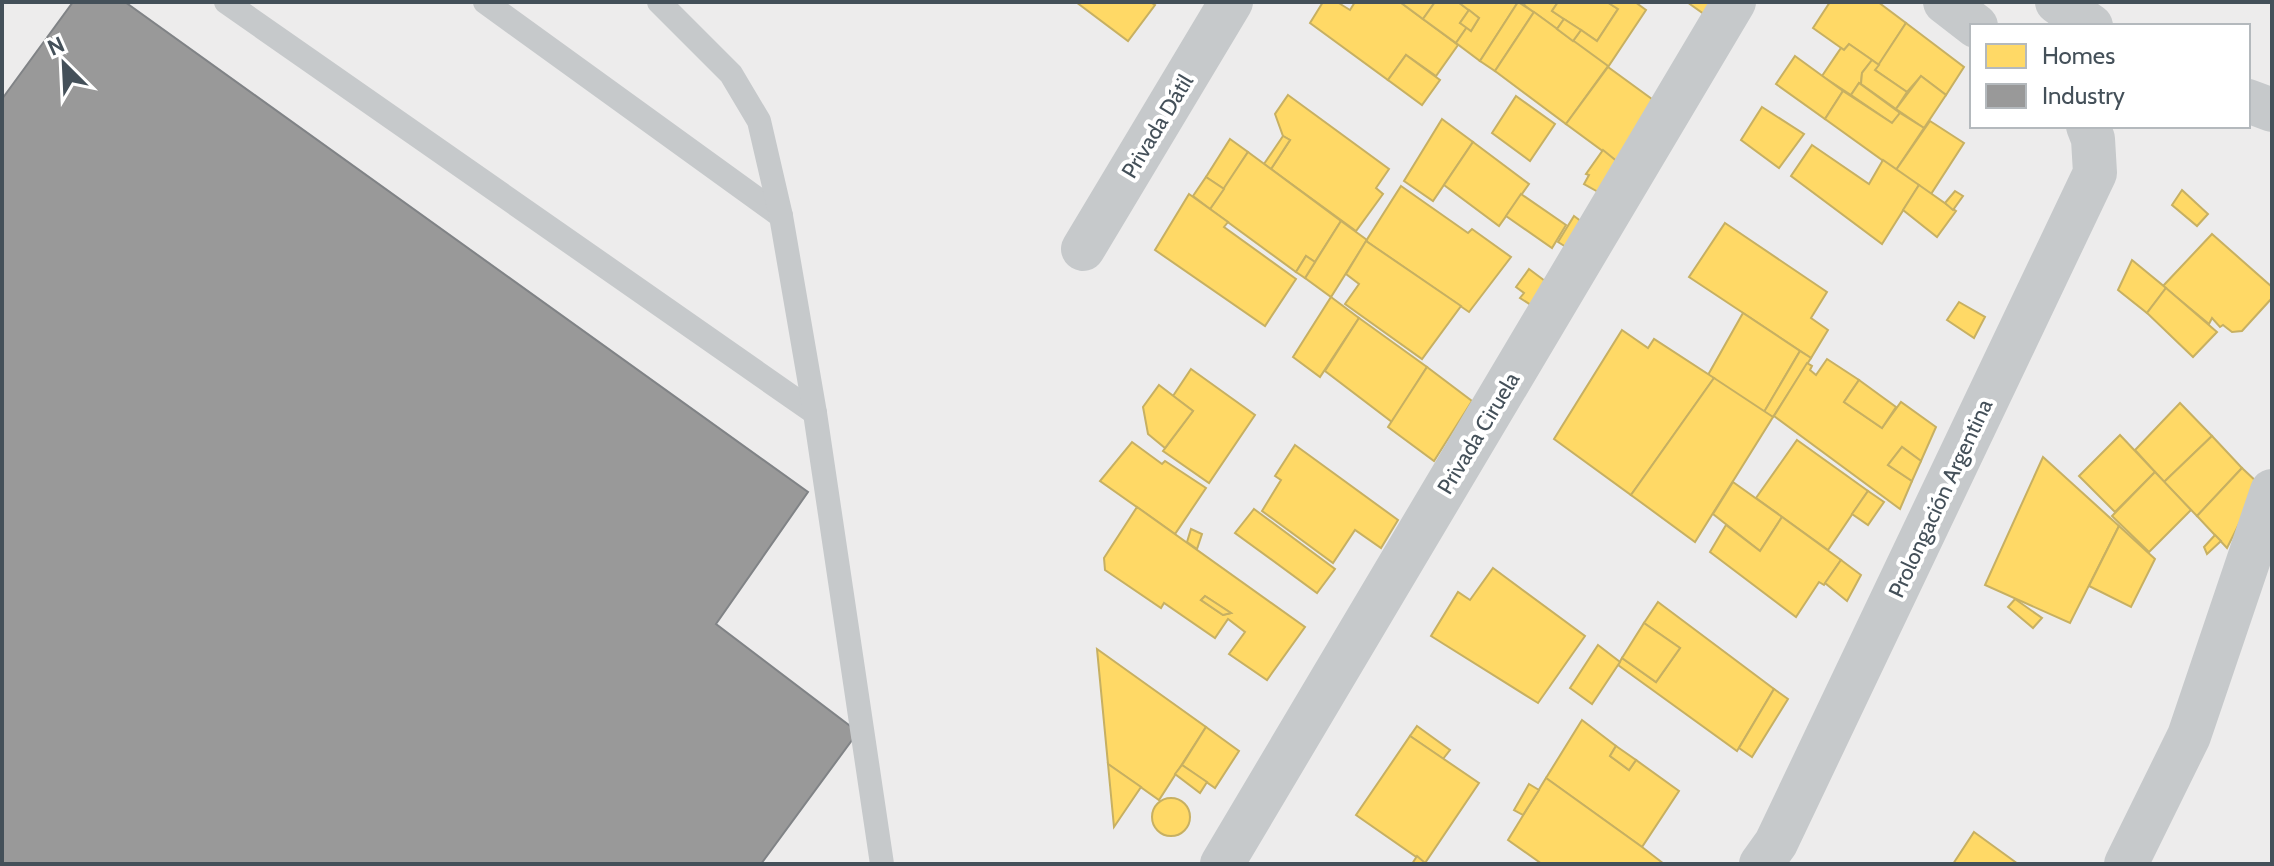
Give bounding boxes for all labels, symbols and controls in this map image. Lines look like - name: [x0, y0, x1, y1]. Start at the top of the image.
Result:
- north arrow: [24, 24, 104, 104]
- legend: [1970, 24, 2250, 128]
- text: N: [43, 31, 69, 62]
- text: Homes: [2042, 41, 2115, 70]
- street label: Privada Dátil: [1116, 69, 1199, 183]
- text: Industry: [2042, 81, 2125, 110]
- street label: Privada Ciruela: [1431, 367, 1526, 499]
- street label: Prolongación Argentina: [1883, 394, 1998, 602]

